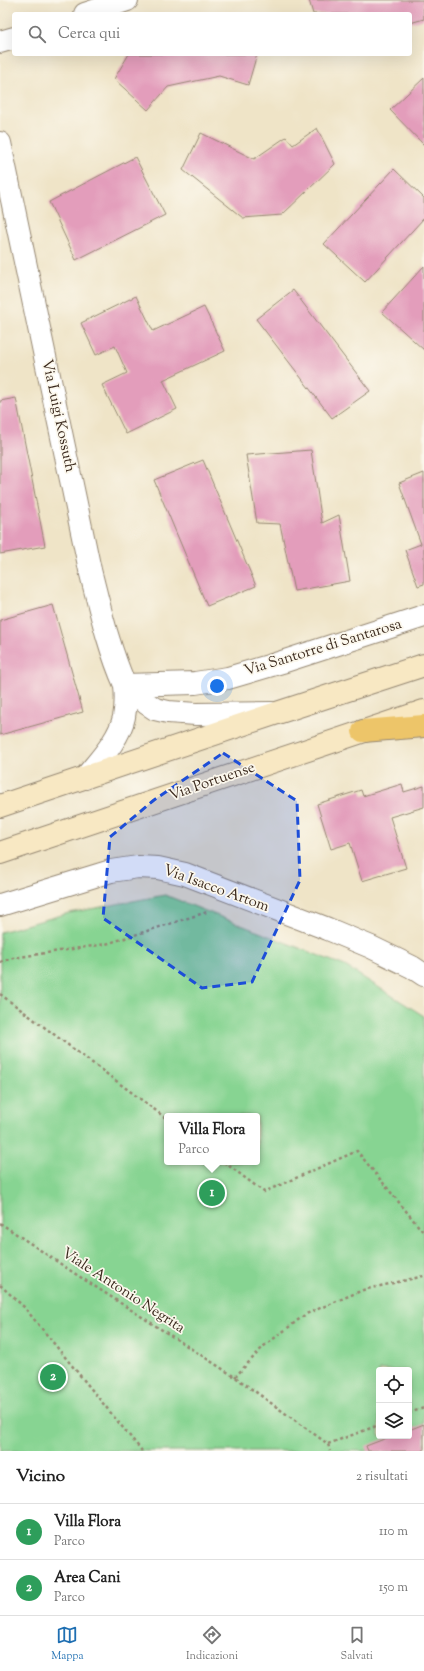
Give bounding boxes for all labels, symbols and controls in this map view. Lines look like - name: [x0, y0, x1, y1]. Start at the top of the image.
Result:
- search box: [12, 12, 412, 56]
- icon: search: [26, 23, 48, 45]
- text: Cerca qui: [58, 24, 120, 45]
- street label: Via Luigi Kossuth: [36, 358, 80, 475]
- street label: Via Santorre di Santarosa: [242, 614, 405, 682]
- your location: [207, 676, 227, 696]
- street label: Via Portuense: [166, 757, 258, 807]
- street label: Via Isacco Artom: [160, 860, 272, 918]
- popup: [164, 1113, 260, 1165]
- text: Villa Flora: [178, 1120, 246, 1141]
- text: Parco: [178, 1141, 209, 1159]
- pin: 1: [199, 1178, 225, 1208]
- street label: Viale Antonio Negrita: [57, 1243, 189, 1339]
- pin: 2: [40, 1362, 66, 1392]
- map controls: [376, 1367, 412, 1439]
- button: locate: [376, 1367, 412, 1403]
- button: layers: [376, 1403, 412, 1439]
- text: Vicino: [16, 1465, 65, 1489]
- text: 2 risultati: [356, 1468, 408, 1486]
- text: Villa Flora: [54, 1512, 121, 1533]
- text: 1: [27, 1523, 31, 1541]
- text: 110 m: [379, 1523, 408, 1541]
- text: Parco: [54, 1533, 85, 1551]
- text: Area Cani: [54, 1568, 121, 1589]
- text: 2: [26, 1579, 32, 1597]
- text: 150 m: [379, 1579, 408, 1597]
- text: Parco: [54, 1589, 85, 1607]
- tab: Mappa: [51, 1624, 83, 1664]
- tab: Indicazioni: [186, 1624, 238, 1664]
- tab: Salvati: [341, 1624, 373, 1664]

